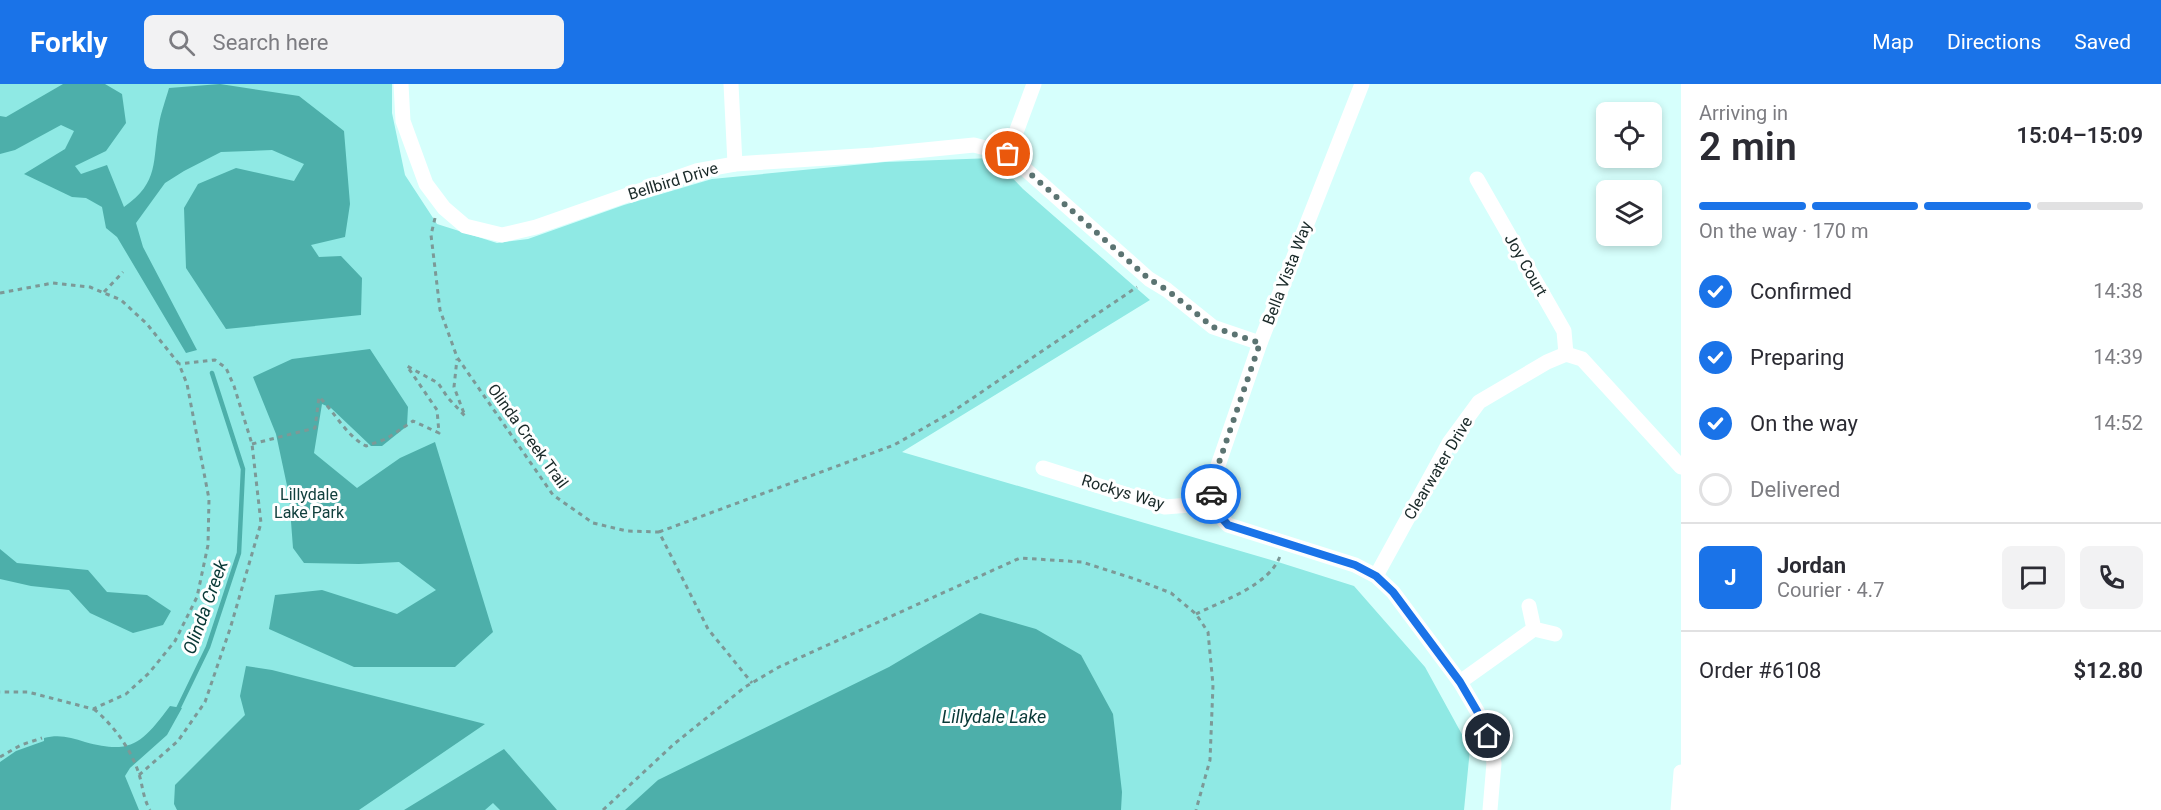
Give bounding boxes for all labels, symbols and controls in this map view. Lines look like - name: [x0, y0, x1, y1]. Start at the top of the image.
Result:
- search box: [144, 15, 564, 69]
- text: Forkly: [30, 26, 108, 59]
- icon: search: [165, 26, 198, 59]
- text: Search here: [213, 30, 328, 55]
- text: Map: [1872, 30, 1914, 54]
- text: Directions: [1947, 30, 2041, 54]
- text: Saved: [2074, 30, 2131, 54]
- text: Arriving in: [1699, 101, 1788, 125]
- map controls: [1596, 102, 1662, 246]
- button: locate: [1596, 102, 1662, 168]
- text: 15:04–15:09: [2016, 123, 2143, 148]
- text: 2 min: [1699, 124, 1797, 170]
- pin: [982, 128, 1033, 179]
- icon: bag: [991, 137, 1024, 170]
- street label: Bellbird Drive: [626, 158, 720, 204]
- button: layers: [1596, 180, 1662, 246]
- street label: Bella Vista Way: [1259, 218, 1316, 327]
- text: On the way · 170 m: [1699, 219, 1868, 243]
- street label: Joy Court: [1501, 230, 1551, 300]
- icon: check: [1699, 275, 1732, 308]
- text: Confirmed: [1750, 279, 1852, 304]
- text: 14:38: [2093, 279, 2143, 303]
- icon: check: [1699, 341, 1732, 374]
- text: Preparing: [1750, 345, 1844, 370]
- text: 14:39: [2093, 345, 2143, 369]
- street label: Olinda Creek Trail: [484, 380, 572, 492]
- icon: check: [1699, 407, 1732, 440]
- text: On the way: [1750, 411, 1858, 436]
- text: 14:52: [2093, 411, 2143, 435]
- street label: Clearwater Drive: [1400, 413, 1476, 523]
- courier: [1181, 464, 1241, 524]
- street label: Rockys Way: [1079, 470, 1167, 514]
- text: Delivered: [1750, 477, 1840, 502]
- icon: car: [1195, 478, 1228, 511]
- park label: Lillydale Lake Park: [274, 485, 345, 522]
- button: chat: [2002, 546, 2065, 609]
- button: phone: [2080, 546, 2143, 609]
- text: Jordan: [1777, 553, 1846, 578]
- water label: Olinda Creek: [178, 556, 232, 657]
- text: J: [1724, 565, 1737, 590]
- text: Courier · 4.7: [1777, 578, 1884, 602]
- text: Order #6108: [1699, 658, 1821, 683]
- text: $12.80: [2074, 658, 2143, 683]
- water label: Lillydale Lake: [942, 706, 1046, 727]
- pin: [1462, 710, 1513, 761]
- icon: home: [1471, 719, 1504, 752]

